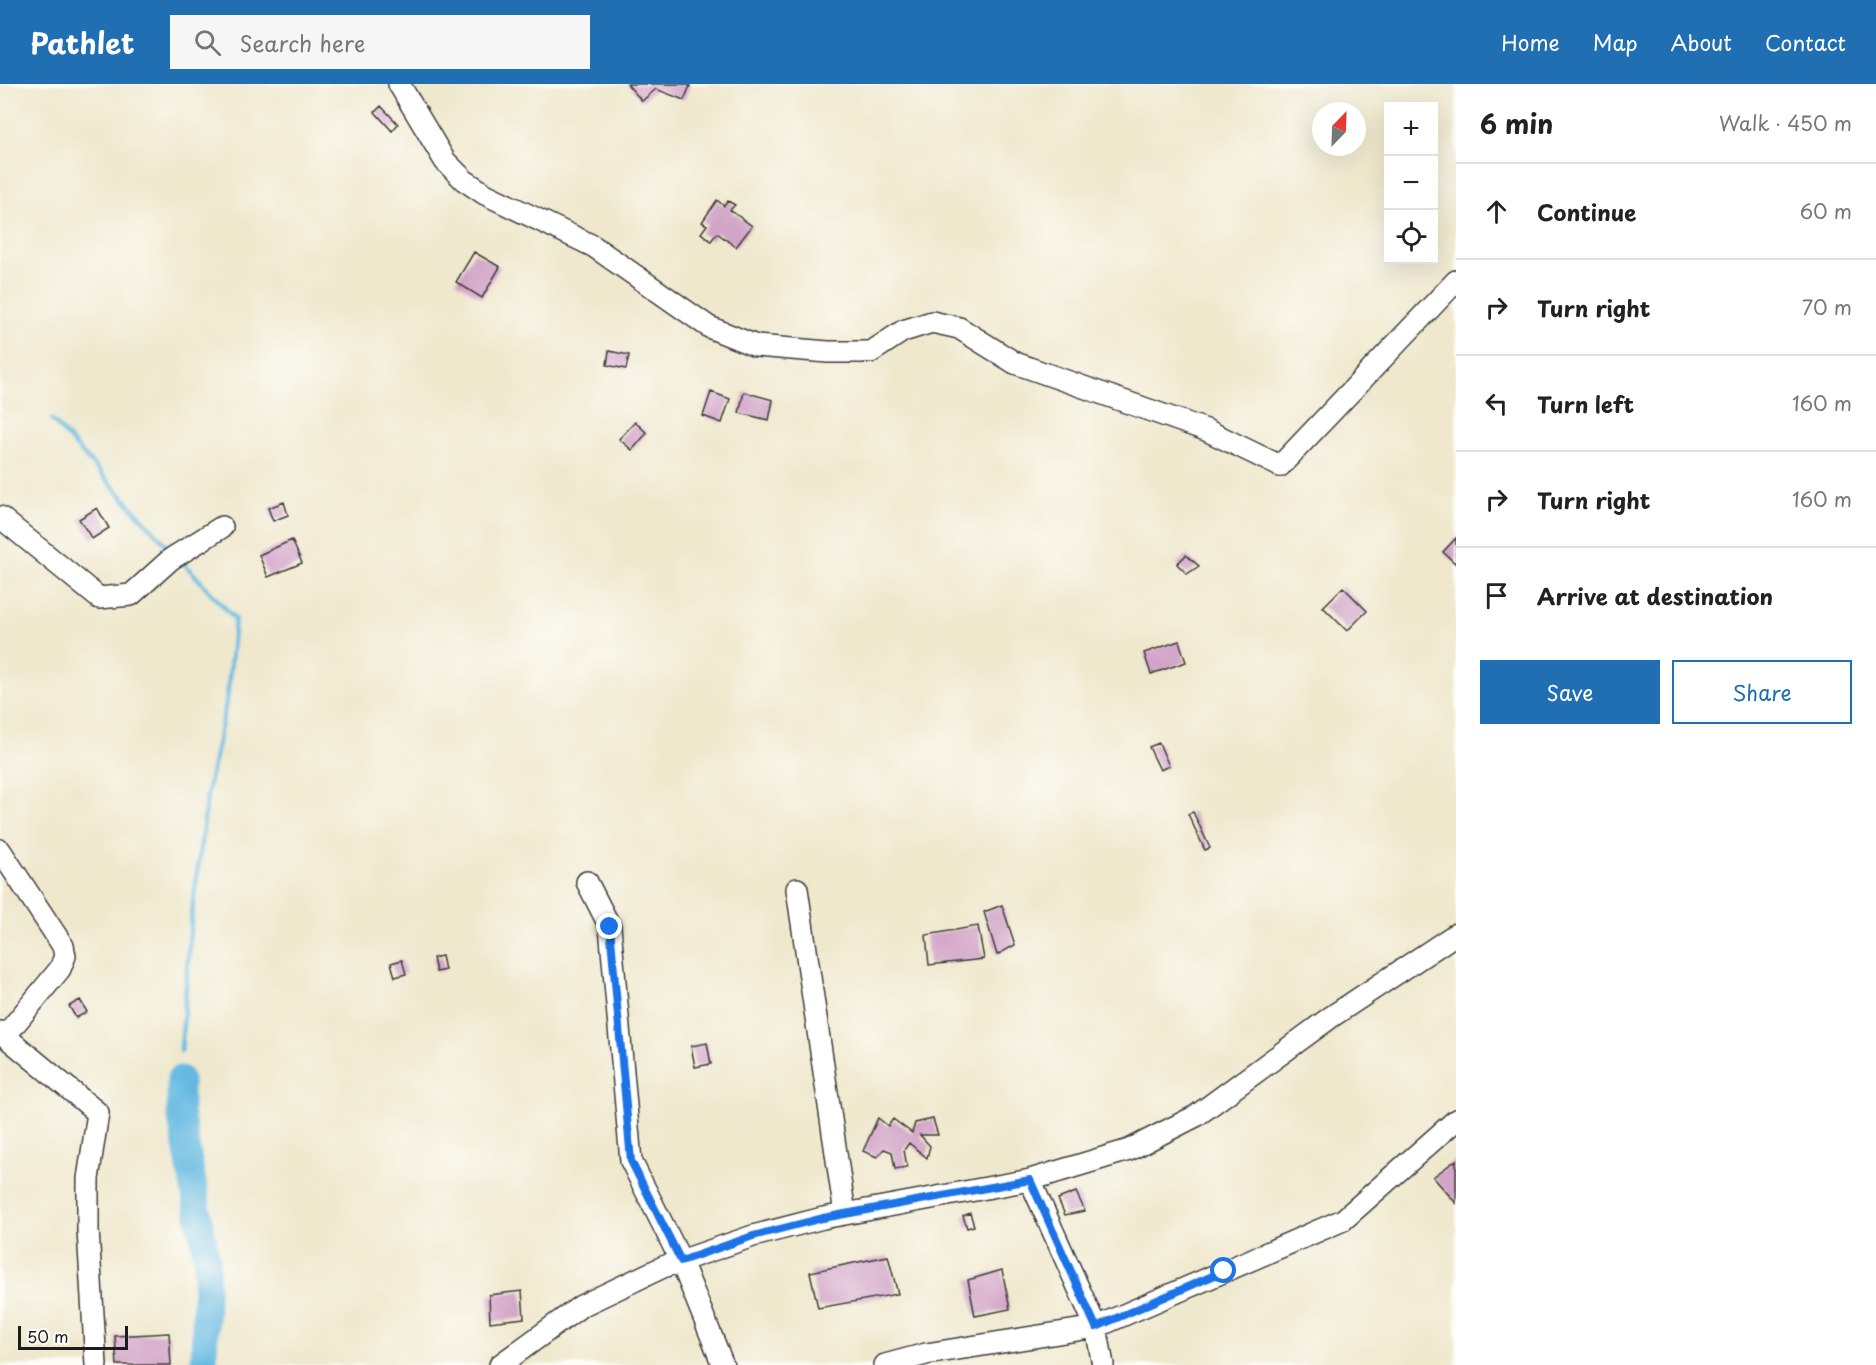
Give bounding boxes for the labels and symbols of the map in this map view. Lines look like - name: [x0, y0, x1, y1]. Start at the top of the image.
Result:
- north arrow: [1312, 102, 1366, 156]
- route end: [596, 913, 622, 939]
- route start: [1210, 1257, 1236, 1283]
- scale bar: [18, 1323, 128, 1350]

